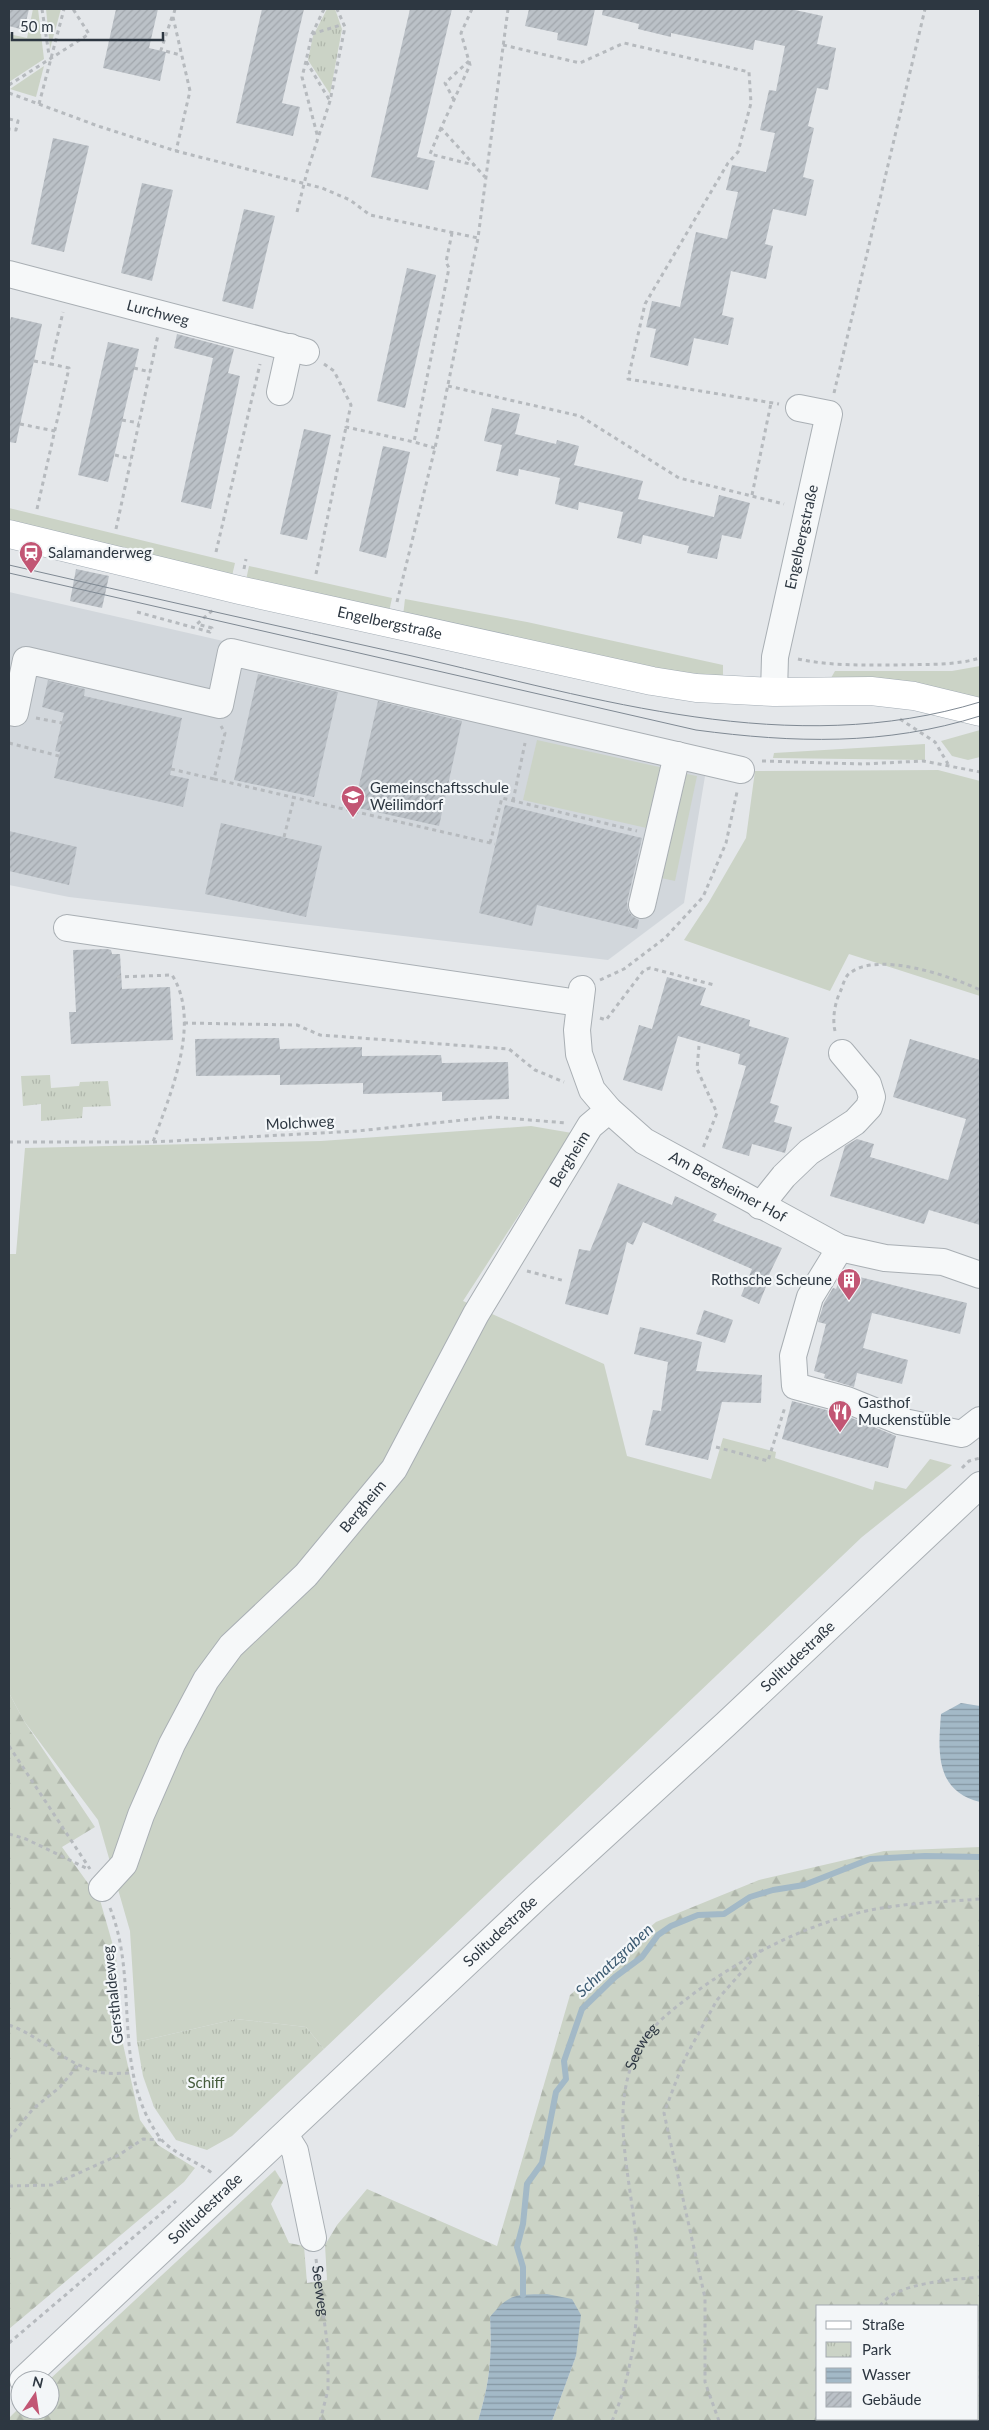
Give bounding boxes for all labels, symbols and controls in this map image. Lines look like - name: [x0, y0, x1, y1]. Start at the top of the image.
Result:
- scale bar: [12, 10, 164, 42]
- text: 50 m: [20, 17, 54, 35]
- street label: Lurchweg: [125, 295, 191, 329]
- street label: Engelbergstraße: [780, 483, 821, 591]
- station icon: Salamanderweg: [18, 540, 44, 574]
- place label: Salamanderweg: [48, 543, 152, 561]
- street label: Engelbergstraße: [336, 602, 444, 643]
- place label: Gemeinschaftsschule Weilimdorf: [370, 778, 509, 813]
- school or university icon: Gemeinschaftsschule Weilimdorf: [340, 784, 366, 818]
- street label: Molchweg: [265, 1111, 335, 1133]
- street label: Bergheim: [545, 1127, 593, 1190]
- street label: Am Bergheimer Hof: [666, 1147, 791, 1225]
- building icon: Rothsche Scheune: [836, 1267, 862, 1301]
- place label: Rothsche Scheune: [711, 1270, 832, 1288]
- place label: Gasthof Muckenstüble: [858, 1393, 951, 1428]
- restaurant icon: Gasthof Muckenstüble: [827, 1399, 853, 1433]
- street label: Bergheim: [335, 1476, 389, 1536]
- street label: Solitudestraße: [756, 1617, 838, 1695]
- street label: Solitudestraße: [459, 1891, 541, 1970]
- water label: Schnatzgraben: [571, 1919, 656, 2000]
- street label: Gersthaldeweg: [98, 1945, 126, 2045]
- street label: Seeweg: [620, 2019, 661, 2072]
- park label: Schiff: [187, 2073, 225, 2091]
- street label: Solitudestraße: [164, 2169, 245, 2247]
- street label: Seeweg: [309, 2264, 334, 2317]
- legend: [816, 2305, 979, 2420]
- text: Straße: [862, 2315, 905, 2333]
- text: Park: [862, 2340, 892, 2358]
- text: Wasser: [862, 2365, 911, 2383]
- north arrow: [10, 2370, 60, 2420]
- text: N: [31, 2372, 45, 2391]
- text: Gebäude: [862, 2390, 921, 2408]

